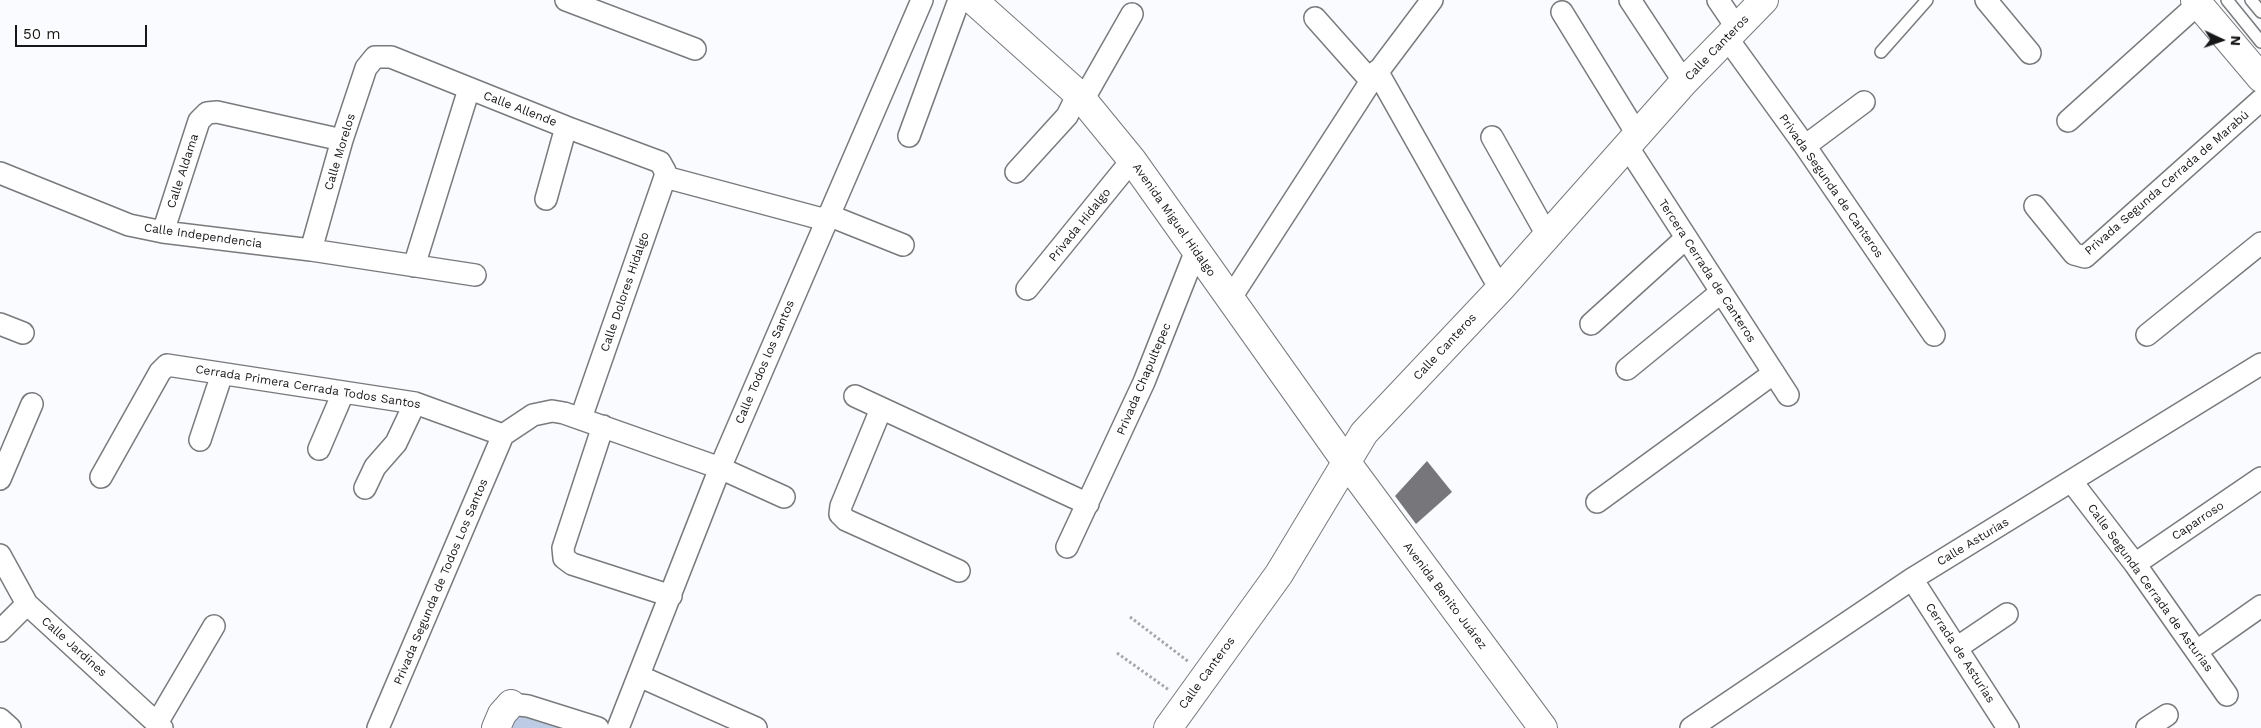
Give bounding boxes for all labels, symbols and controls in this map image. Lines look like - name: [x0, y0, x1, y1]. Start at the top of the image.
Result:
- street label: Calle Canteros: [1682, 12, 1752, 84]
- scale bar: [18, 15, 150, 47]
- north arrow: [2196, 15, 2246, 65]
- text: 50 m: [23, 25, 60, 43]
- text: N: [2228, 35, 2244, 46]
- street label: Calle Allende: [481, 88, 559, 130]
- street label: Privada Segunda Cerrada de Marabú: [2082, 108, 2252, 258]
- street label: Privada Segunda de Canteros: [1776, 111, 1886, 261]
- street label: Calle Morelos: [321, 112, 359, 192]
- street label: Calle Aldama: [164, 132, 202, 210]
- street label: Avenida Miguel Hidalgo: [1129, 160, 1219, 280]
- street label: Privada Hidalgo: [1046, 185, 1114, 265]
- street label: Tercera Cerrada de Canteros: [1655, 197, 1759, 345]
- street label: Calle Independencia: [143, 221, 263, 251]
- street label: Calle Dolores Hidalgo: [598, 230, 652, 354]
- street label: Calle Todos los Santos: [732, 298, 798, 426]
- street label: Calle Canteros: [1410, 311, 1480, 383]
- street label: Privada Chapultepec: [1114, 321, 1174, 437]
- street label: Cerrada Primera Cerrada Todos Santos: [194, 362, 422, 412]
- street label: Privada Segunda de Todos Los Santos: [391, 477, 491, 687]
- street label: Caparroso: [2169, 498, 2227, 544]
- street label: Calle Segunda Cerrada de Asturias: [2084, 501, 2216, 675]
- street label: Calle Asturias: [1934, 515, 2012, 569]
- street label: Avenida Benito Juárez: [1400, 540, 1490, 652]
- street label: Cerrada de Asturias: [1922, 600, 1998, 706]
- street label: Calle Jardines: [38, 614, 110, 680]
- street label: Calle Canteros: [1176, 634, 1238, 712]

